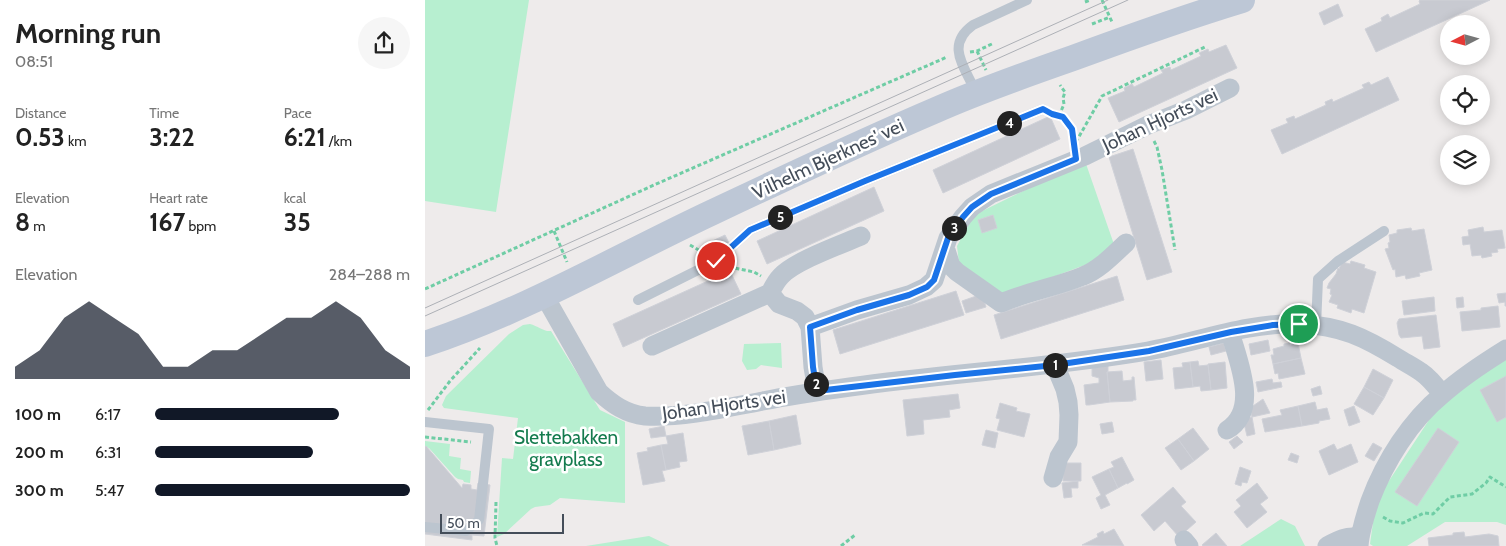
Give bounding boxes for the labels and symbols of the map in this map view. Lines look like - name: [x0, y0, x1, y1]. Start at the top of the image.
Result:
- north arrow: [1440, 15, 1490, 65]
- street label: Johan Hjorts vei: [1098, 83, 1221, 157]
- pin: 4: [997, 110, 1021, 136]
- street label: Vilhelm Bjerknes' vei: [749, 114, 907, 204]
- pin: 5: [767, 204, 793, 230]
- pin: 3: [941, 216, 967, 240]
- pin: [695, 240, 737, 282]
- pin: [1278, 303, 1320, 345]
- pin: 1: [1043, 352, 1067, 378]
- pin: 2: [803, 372, 829, 396]
- street label: Johan Hjorts vei: [660, 385, 787, 425]
- park label: Slettebakken gravplass: [514, 426, 618, 471]
- scale bar: [440, 511, 564, 534]

